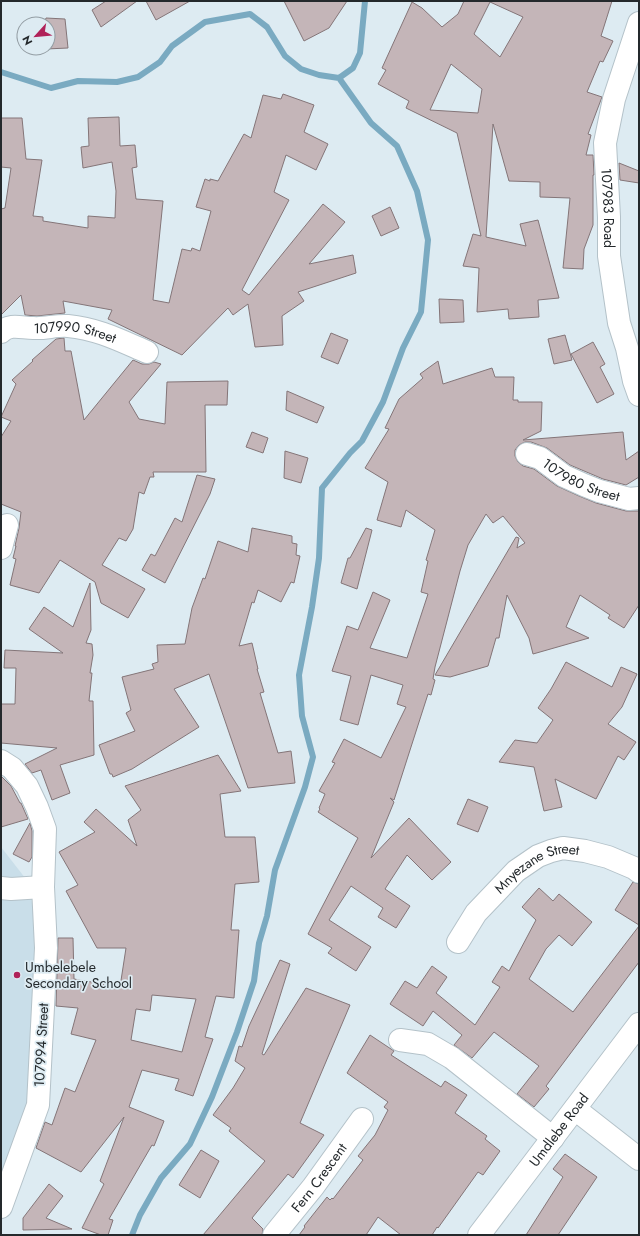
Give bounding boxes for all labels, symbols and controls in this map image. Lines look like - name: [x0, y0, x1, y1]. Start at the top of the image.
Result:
- north arrow: [16, 16, 56, 56]
- text: N: [18, 33, 36, 48]
- street label: 107983 Road: [596, 168, 619, 248]
- street label: 107990 Street: [33, 316, 120, 348]
- street label: 107980 Street: [538, 453, 623, 506]
- street label: Mnyezane Street: [490, 838, 581, 898]
- place label: Umbelebele Secondary School: [25, 957, 132, 993]
- marker: Umbelebele Secondary School: [12, 970, 22, 980]
- street label: 107994 Street: [29, 1002, 53, 1087]
- street label: Umdlebe Road: [524, 1089, 593, 1171]
- street label: Fern Crescent: [286, 1138, 352, 1216]

